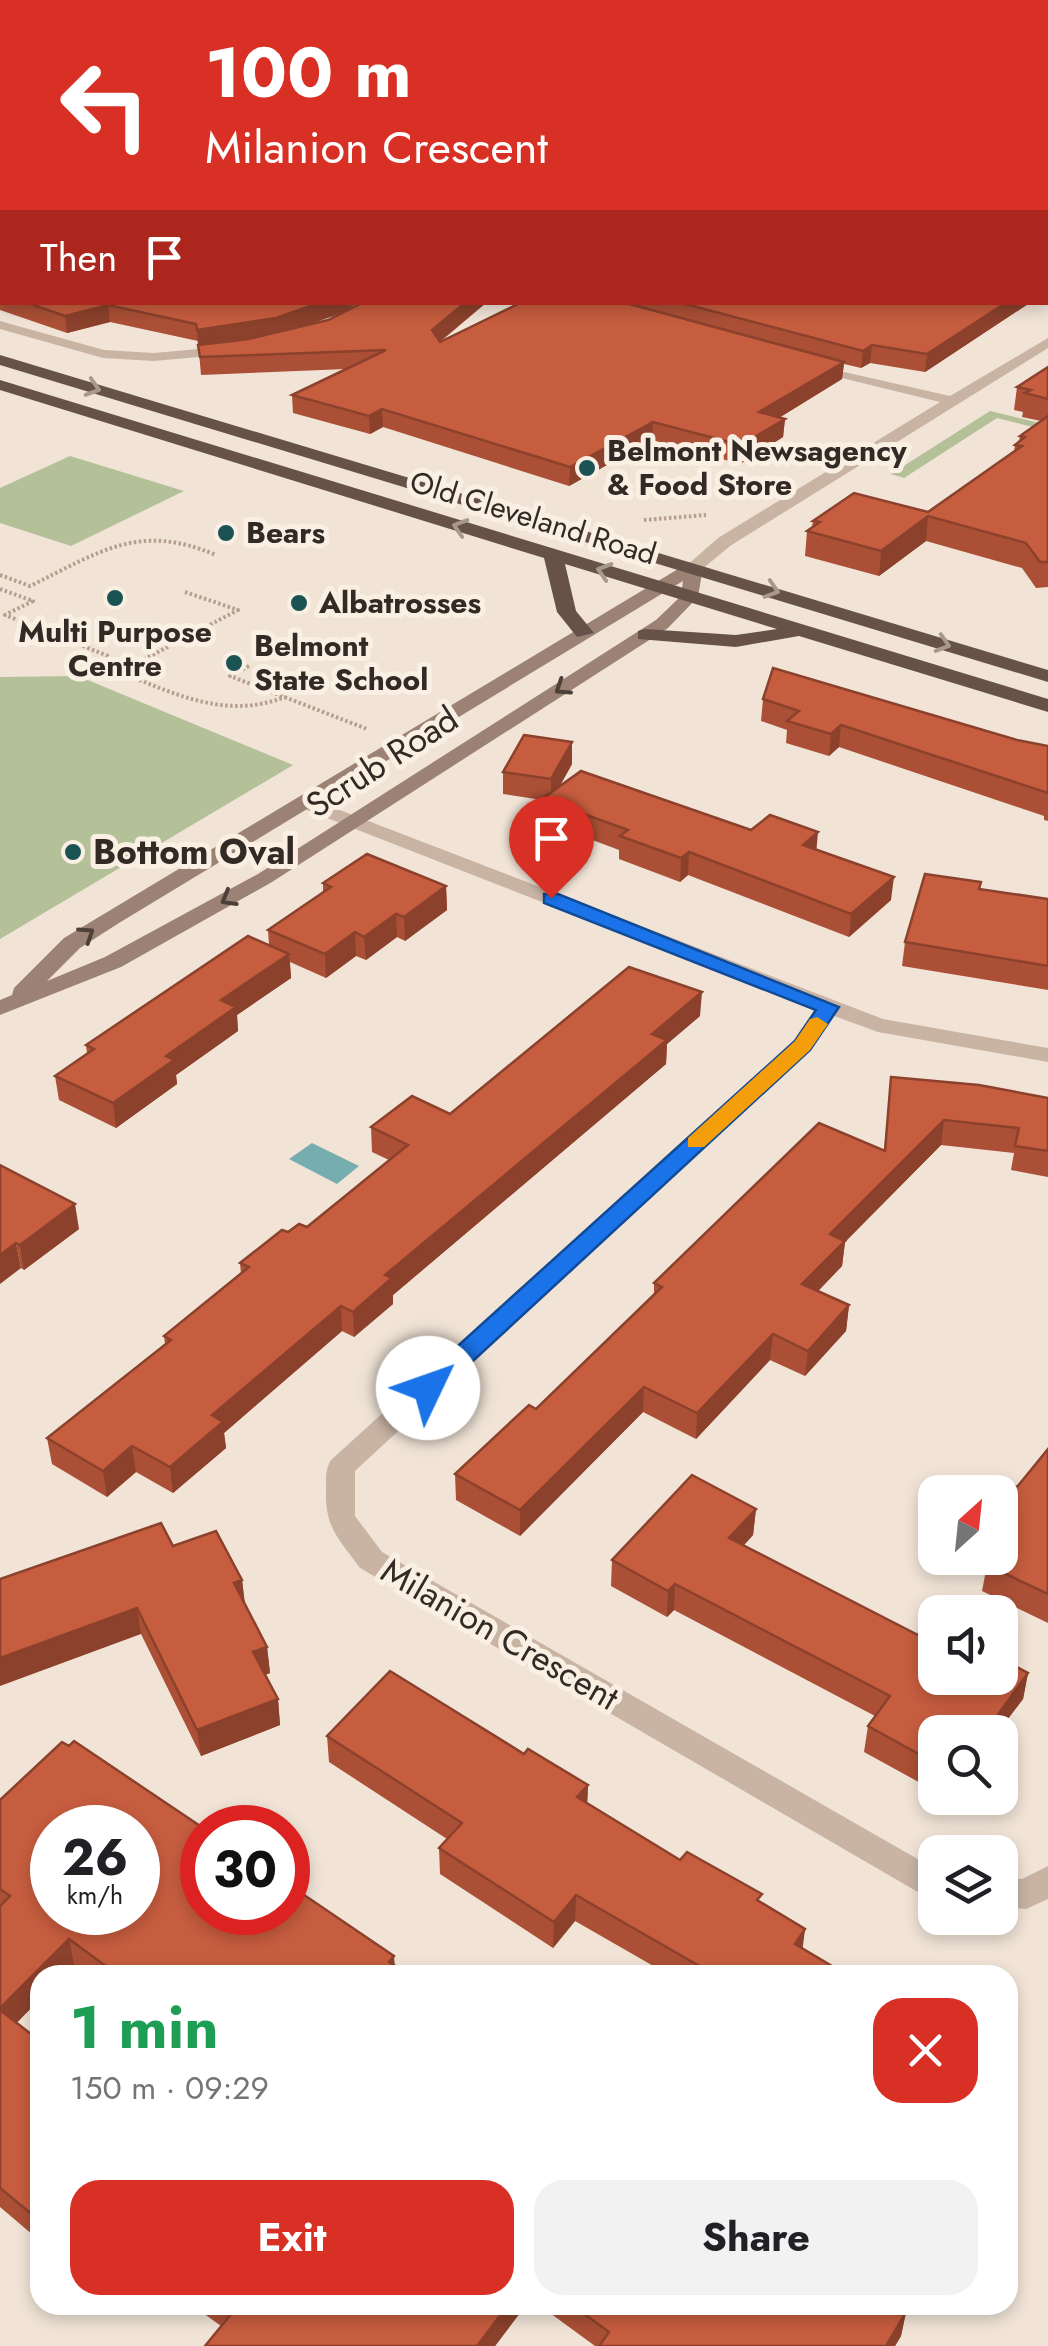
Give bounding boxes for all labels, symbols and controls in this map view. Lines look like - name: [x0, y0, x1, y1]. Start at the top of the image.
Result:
- text: 100 m: [205, 22, 412, 123]
- icon: left: [40, 40, 170, 170]
- text: Milanion Crescent: [205, 115, 548, 180]
- text: Then: [40, 230, 117, 285]
- icon: arrive: [137, 230, 192, 285]
- one-way arrow: [84, 376, 101, 397]
- place label: Belmont Newsagency & Food Store: [607, 429, 907, 506]
- marker: Belmont Newsagency & Food Store: [576, 457, 598, 479]
- street label: Old Cleveland Road: [405, 460, 661, 575]
- place label: Bears: [246, 511, 325, 554]
- one-way arrow: [452, 518, 469, 539]
- marker: Bears: [215, 522, 237, 544]
- one-way arrow: [597, 562, 614, 583]
- one-way arrow: [763, 579, 780, 599]
- place label: Albatrosses: [318, 581, 481, 624]
- marker: Multi Purpose Centre: [104, 587, 126, 609]
- marker: Albatrosses: [288, 592, 310, 614]
- place label: Multi Purpose Centre: [18, 610, 212, 687]
- place label: Belmont State School: [254, 624, 428, 701]
- one-way arrow: [934, 632, 951, 653]
- marker: Belmont State School: [223, 652, 245, 674]
- one-way arrow: [555, 675, 573, 694]
- street label: Scrub Road: [296, 694, 468, 830]
- pin: [509, 796, 594, 899]
- icon: arrive: [524, 811, 579, 866]
- place label: Bottom Oval: [93, 827, 295, 877]
- marker: Bottom Oval: [62, 841, 84, 863]
- one-way arrow: [221, 886, 239, 906]
- one-way arrow: [76, 928, 94, 947]
- position arrow: [376, 1336, 480, 1440]
- north arrow: [918, 1475, 1018, 1575]
- map controls: [918, 1475, 1018, 1935]
- street label: Milanion Crescent: [372, 1546, 629, 1723]
- button: sound: [918, 1595, 1018, 1695]
- button: search: [918, 1715, 1018, 1815]
- speed limit sign: 30: [180, 1805, 310, 1935]
- text: 26: [62, 1821, 128, 1894]
- button: layers: [918, 1835, 1018, 1935]
- text: km/h: [67, 1877, 123, 1913]
- text: 1 min: [70, 1984, 219, 2071]
- button: close: [873, 1998, 978, 2103]
- text: 150 m · 09:29: [70, 2065, 269, 2111]
- button: Exit: [70, 2180, 514, 2295]
- button: Share: [534, 2180, 978, 2295]

